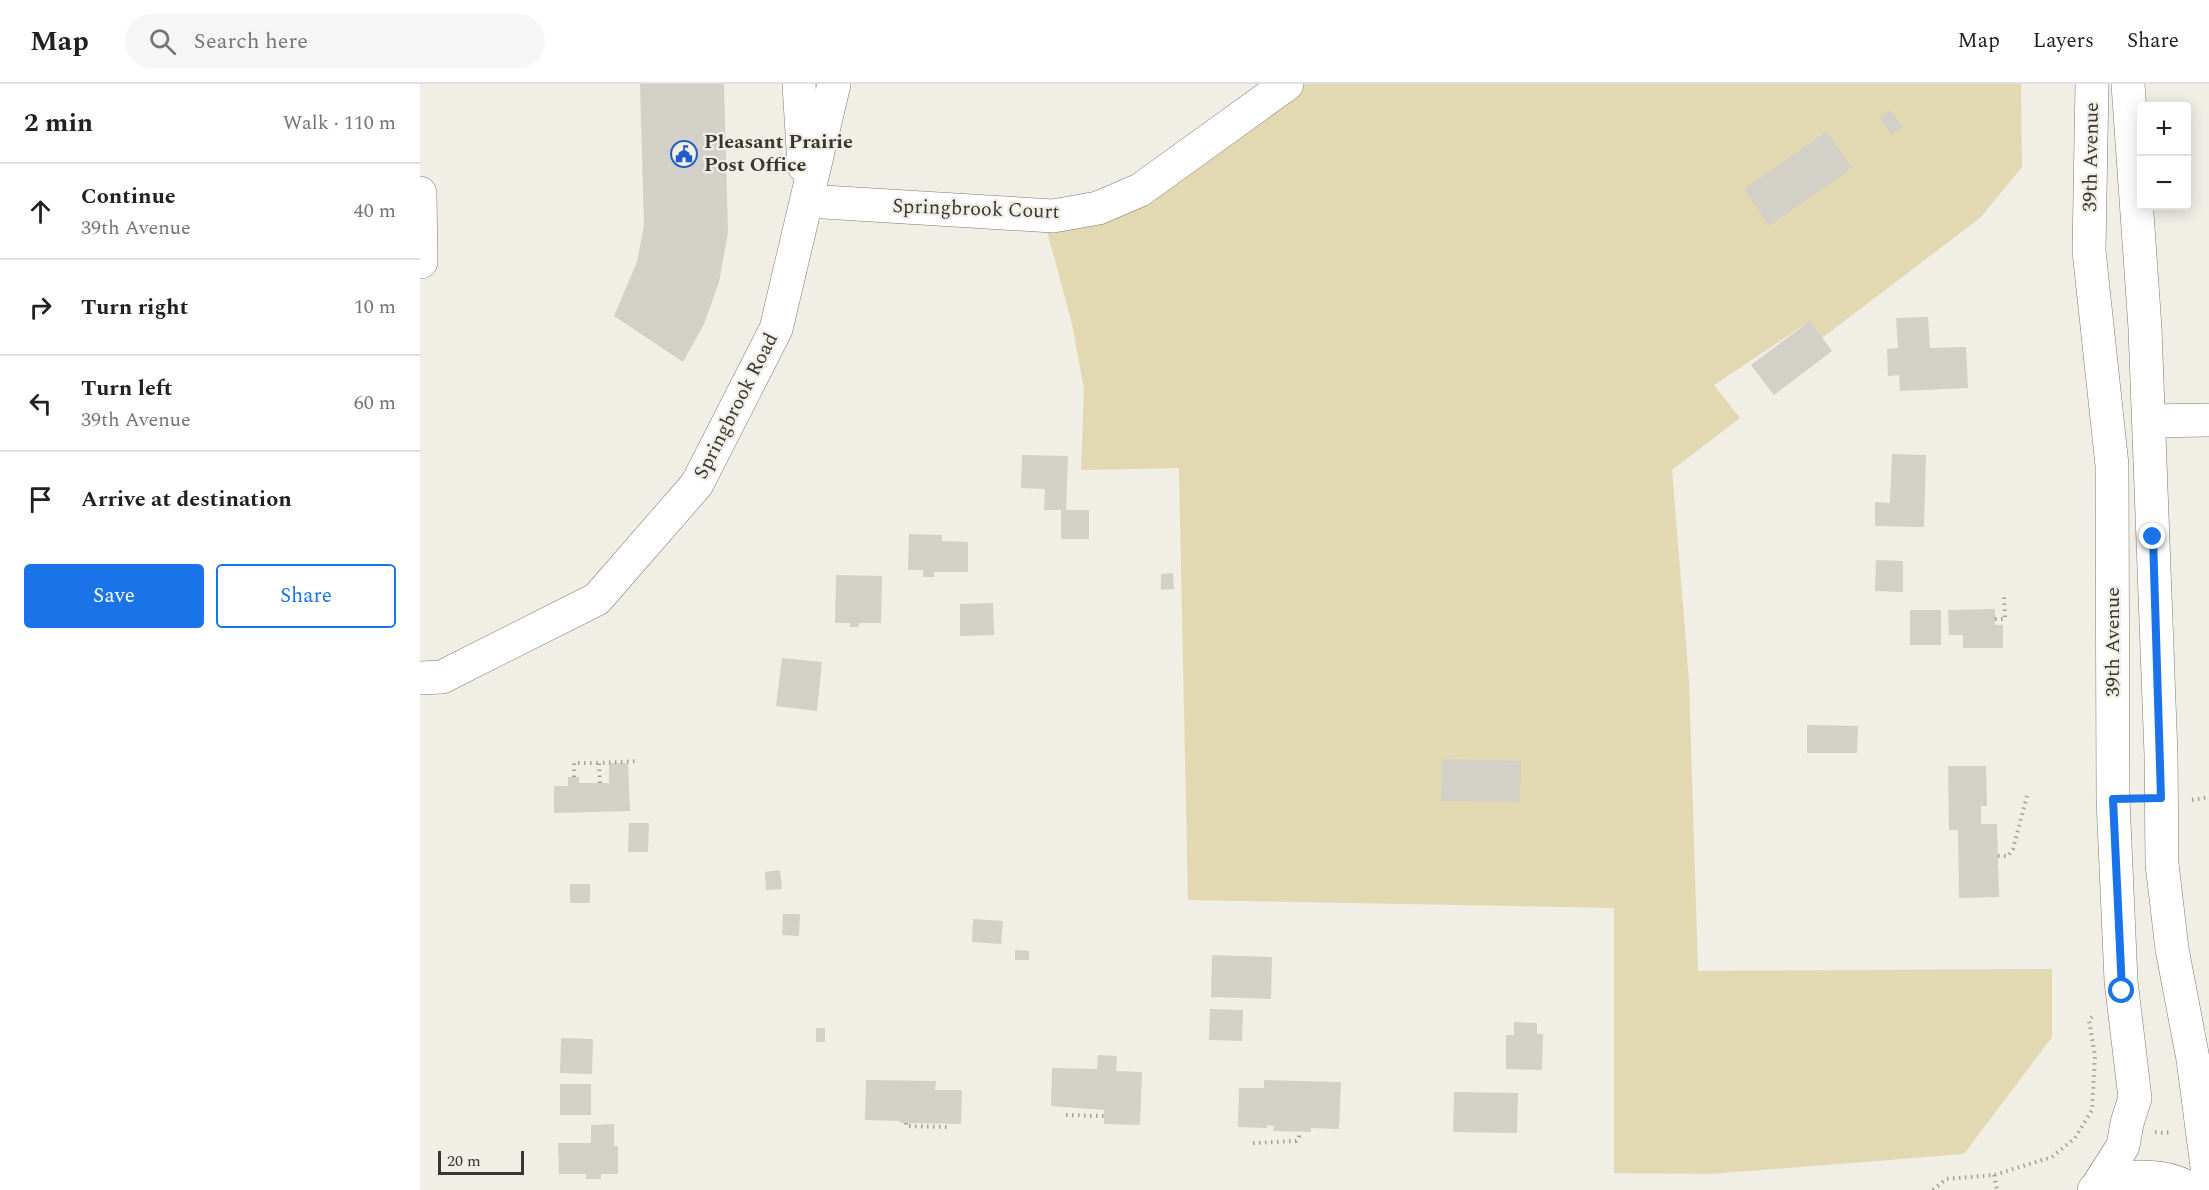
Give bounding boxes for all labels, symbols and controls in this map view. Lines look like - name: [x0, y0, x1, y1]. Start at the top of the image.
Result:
- search box: [125, 14, 545, 68]
- text: Map: [30, 20, 89, 63]
- icon: search: [146, 25, 179, 58]
- text: Search here: [194, 25, 308, 58]
- text: Map: [1958, 25, 2000, 57]
- text: Layers: [2033, 25, 2094, 57]
- text: Share: [2127, 25, 2179, 57]
- street label: 39th Avenue: [2075, 102, 2107, 212]
- map controls: [2137, 102, 2191, 210]
- button: +: [2137, 102, 2191, 156]
- text: 2 min: [24, 103, 93, 143]
- text: Walk · 110 m: [283, 108, 396, 138]
- place label: Pleasant Prairie Post Office: [704, 127, 853, 180]
- public building icon: Pleasant Prairie Post Office: [669, 139, 699, 169]
- button: −: [2137, 156, 2191, 210]
- text: Continue: [81, 180, 176, 213]
- street label: Springbrook Court: [892, 191, 1060, 227]
- icon: ahead: [24, 195, 57, 228]
- text: 40 m: [354, 196, 396, 226]
- text: 39th Avenue: [81, 213, 191, 243]
- icon: right: [24, 291, 57, 324]
- text: Turn right: [81, 291, 188, 324]
- text: 10 m: [354, 292, 396, 322]
- street label: Springbrook Road: [686, 328, 786, 484]
- text: Turn left: [81, 372, 173, 405]
- icon: left: [24, 387, 57, 420]
- text: 60 m: [354, 388, 396, 418]
- text: 39th Avenue: [81, 405, 191, 435]
- icon: arrive: [24, 483, 57, 516]
- text: Arrive at destination: [81, 483, 292, 516]
- route end: [2139, 523, 2165, 549]
- button: Save: [24, 564, 204, 628]
- button: Share: [216, 564, 396, 628]
- street label: 39th Avenue: [2098, 587, 2128, 697]
- route start: [2108, 977, 2134, 1003]
- scale bar: [438, 1148, 524, 1176]
- text: 20 m: [447, 1149, 481, 1173]

